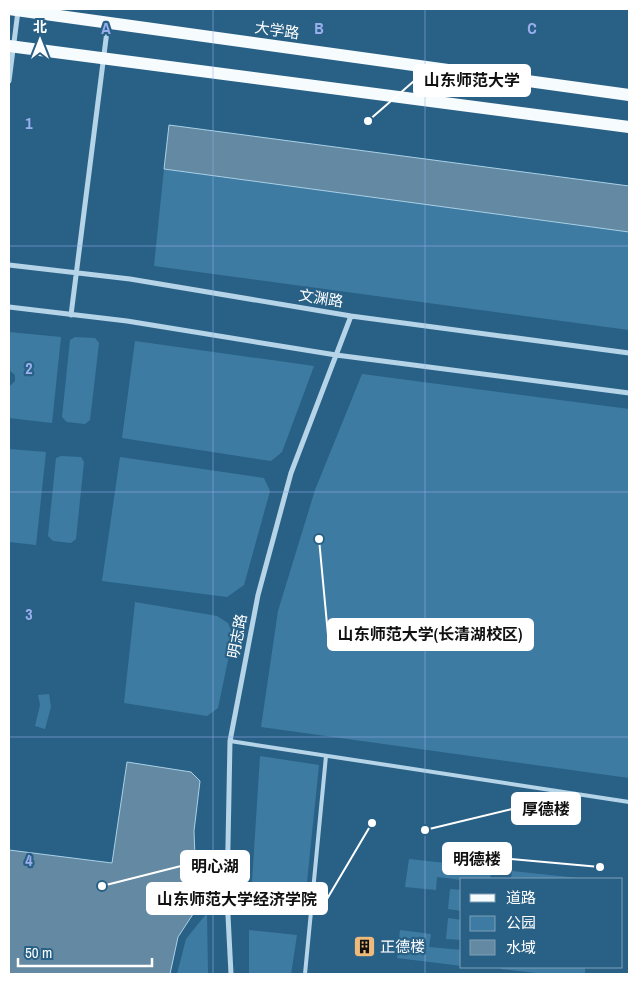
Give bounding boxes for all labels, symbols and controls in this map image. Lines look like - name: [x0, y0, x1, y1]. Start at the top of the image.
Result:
- north arrow: [15, 15, 65, 65]
- street label: 大学路: [253, 16, 301, 44]
- text: A: [101, 17, 111, 39]
- text: B: [314, 17, 324, 39]
- text: C: [527, 17, 537, 39]
- text: 北: [33, 18, 47, 36]
- callout: 山东师范大学: [414, 65, 530, 96]
- text: 山东师范大学: [424, 69, 520, 91]
- text: 1: [25, 112, 33, 134]
- street label: 文渊路: [297, 284, 345, 312]
- text: 2: [25, 357, 33, 379]
- text: 3: [25, 603, 33, 625]
- street label: 明志路: [222, 612, 252, 660]
- callout: 山东师范大学(长清湖校区): [328, 619, 533, 650]
- text: 山东师范大学(长清湖校区): [338, 623, 522, 645]
- callout: 厚德楼: [512, 793, 580, 824]
- text: 厚德楼: [522, 798, 570, 820]
- callout: 明德楼: [443, 843, 511, 874]
- text: 明德楼: [453, 848, 501, 870]
- text: 4: [25, 849, 33, 871]
- callout: 明心湖: [181, 851, 249, 882]
- text: 明心湖: [191, 855, 239, 877]
- legend: [460, 878, 623, 968]
- callout: 山东师范大学经济学院: [147, 883, 327, 914]
- text: 道路: [506, 887, 536, 908]
- text: 山东师范大学经济学院: [157, 888, 317, 910]
- text: 公园: [506, 912, 536, 933]
- building icon: 正德楼: [352, 934, 376, 958]
- scale bar: [18, 936, 151, 968]
- place label: 正德楼: [380, 936, 425, 957]
- text: 水域: [506, 937, 536, 958]
- text: 50 m: [25, 942, 52, 963]

